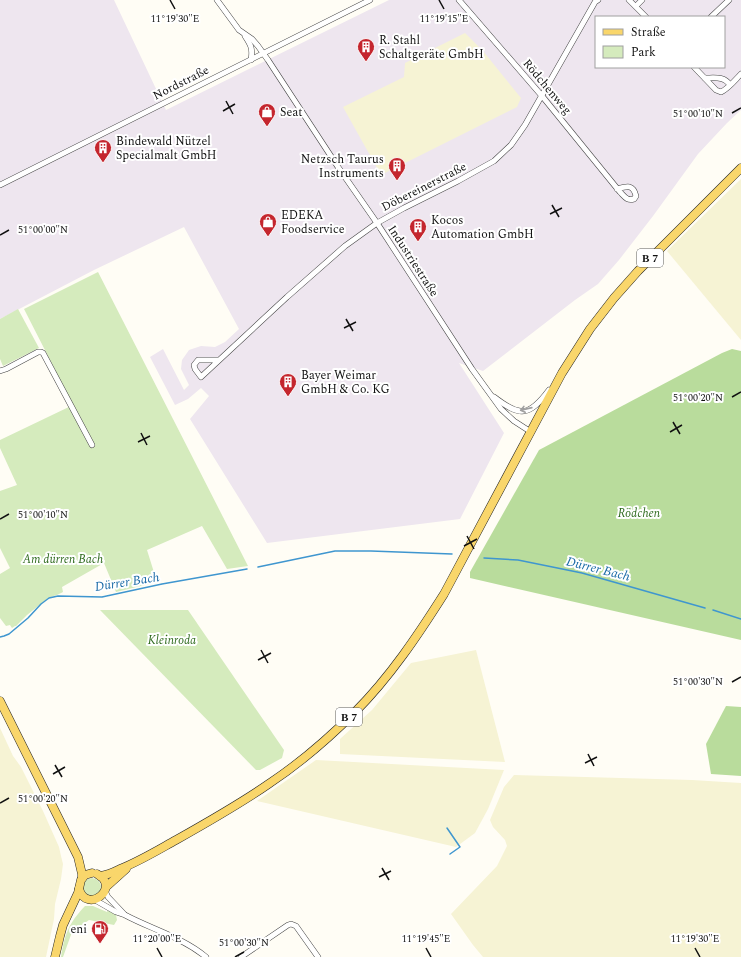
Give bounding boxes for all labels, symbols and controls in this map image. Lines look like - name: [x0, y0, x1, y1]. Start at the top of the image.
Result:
- text: 11°19'30"E: [151, 11, 199, 27]
- text: 11°19'15"E: [420, 11, 468, 27]
- legend: [595, 16, 725, 68]
- text: Straße: [631, 23, 666, 42]
- place label: R. Stahl Schaltgeräte GmbH: [379, 31, 484, 64]
- building icon: R. Stahl Schaltgeräte GmbH: [356, 37, 376, 62]
- text: Park: [631, 43, 656, 62]
- street label: Rödchenweg: [518, 55, 576, 119]
- street label: Nordstraße: [150, 61, 213, 105]
- shop icon: Seat: [257, 102, 277, 127]
- place label: Seat: [280, 103, 303, 122]
- text: 51°00'10"N: [673, 106, 723, 122]
- place label: Bindewald Nützel Specialmalt GmbH: [116, 132, 217, 165]
- building icon: Bindewald Nützel Specialmalt GmbH: [93, 138, 113, 163]
- place label: Netzsch Taurus Instruments: [301, 150, 384, 183]
- building icon: Netzsch Taurus Instruments: [387, 156, 407, 181]
- street label: Döbereinerstraße: [378, 157, 470, 217]
- place label: EDEKA Foodservice: [281, 206, 345, 239]
- place label: Kocos Automation GmbH: [431, 211, 534, 244]
- shop icon: EDEKA Foodservice: [258, 212, 278, 237]
- building icon: Kocos Automation GmbH: [408, 217, 428, 242]
- street label: Industriestraße: [383, 221, 443, 301]
- text: 51°00'00"N: [18, 222, 68, 238]
- road number: B 7: [637, 249, 663, 267]
- place label: Bayer Weimar GmbH & Co. KG: [301, 366, 390, 399]
- building icon: Bayer Weimar GmbH & Co. KG: [278, 372, 298, 397]
- text: 51°00'20"N: [673, 390, 723, 406]
- one-way arrow: [519, 406, 532, 414]
- park label: Rödchen: [618, 504, 661, 523]
- text: 51°00'10"N: [18, 507, 68, 523]
- park label: Am dürren Bach: [22, 550, 103, 569]
- water label: Dürrer Bach: [564, 551, 632, 587]
- water label: Dürrer Bach: [93, 567, 161, 597]
- park label: Kleinroda: [148, 631, 196, 650]
- text: 51°00'30"N: [673, 674, 723, 690]
- road number: B 7: [336, 708, 362, 726]
- text: 51°00'20"N: [18, 791, 68, 807]
- fuel station icon: eni: [90, 919, 110, 944]
- place label: eni: [71, 920, 87, 939]
- text: 11°20'00"E: [133, 931, 181, 947]
- text: 11°19'45"E: [402, 931, 450, 947]
- text: 11°19'30"E: [671, 931, 719, 947]
- text: 51°00'30"N: [219, 935, 269, 951]

